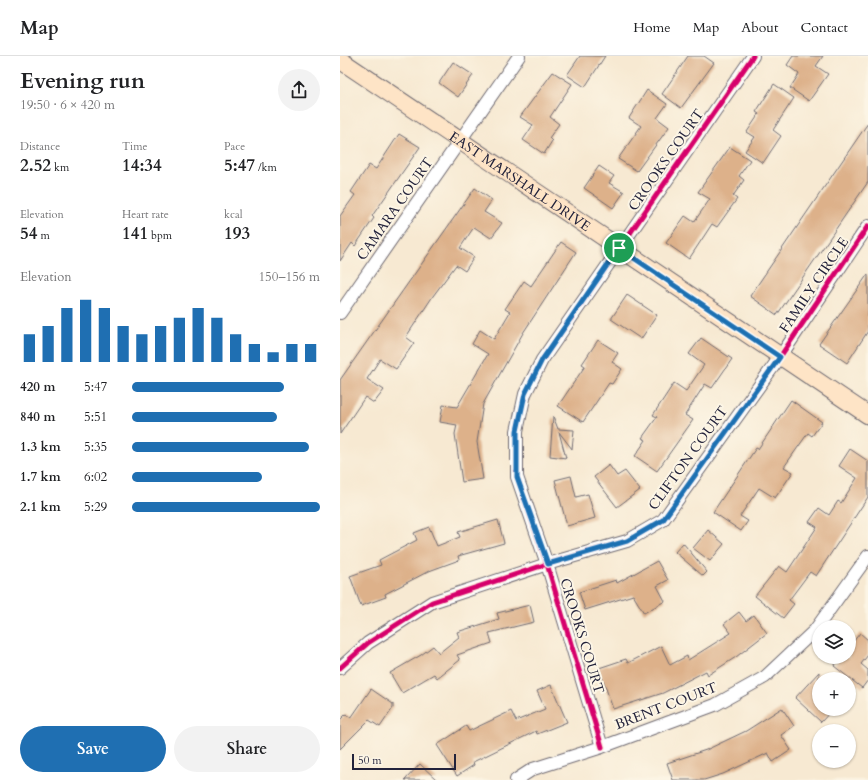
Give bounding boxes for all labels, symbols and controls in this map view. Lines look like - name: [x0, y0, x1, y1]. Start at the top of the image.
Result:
- text: Map: [20, 15, 59, 41]
- text: Home: [633, 18, 671, 37]
- text: Map: [693, 18, 719, 37]
- text: About: [741, 18, 778, 37]
- text: Contact: [800, 18, 848, 37]
- text: Evening run: [20, 66, 145, 96]
- button: share: [278, 69, 320, 111]
- text: 19:50 · 6 × 420 m: [20, 96, 115, 114]
- street label: CROOKS COURT: [624, 105, 708, 215]
- street label: EAST MARSHALL DRIVE: [446, 127, 595, 236]
- text: Distance: [20, 139, 60, 154]
- text: Time: [122, 139, 147, 154]
- text: Pace: [224, 139, 245, 154]
- text: 2.52: [20, 154, 51, 177]
- text: 14:34: [122, 154, 162, 177]
- text: 5:47: [224, 154, 255, 177]
- street label: CAMARA COURT: [352, 154, 438, 264]
- text: km: [51, 160, 69, 175]
- text: /km: [255, 160, 277, 175]
- text: Elevation: [20, 207, 64, 222]
- text: Heart rate: [122, 207, 169, 222]
- text: kcal: [224, 207, 242, 222]
- text: 54: [20, 222, 37, 245]
- text: 141: [122, 222, 148, 245]
- text: 193: [224, 222, 250, 245]
- text: m: [37, 228, 50, 243]
- text: bpm: [148, 228, 172, 243]
- pin: [602, 231, 636, 265]
- street label: FAMILY CIRCLE: [775, 233, 853, 337]
- icon: arrive: [608, 237, 630, 259]
- text: Elevation: [20, 268, 72, 286]
- text: 150–156 m: [258, 268, 320, 286]
- text: 420 m: [20, 378, 55, 396]
- text: 5:47: [84, 378, 107, 396]
- street label: CLIFTON COURT: [644, 402, 732, 514]
- text: 840 m: [20, 408, 55, 426]
- text: 5:51: [84, 408, 107, 426]
- text: 1.3 km: [20, 438, 61, 456]
- text: 5:35: [84, 438, 107, 456]
- text: 1.7 km: [20, 468, 61, 486]
- text: 6:02: [84, 468, 107, 486]
- text: 2.1 km: [20, 498, 61, 516]
- text: 5:29: [84, 498, 107, 516]
- street label: CROOKS COURT: [555, 576, 609, 696]
- map controls: [812, 620, 856, 768]
- button: layers: [812, 620, 856, 664]
- button: +: [812, 672, 856, 716]
- street label: BRENT COURT: [612, 678, 720, 734]
- button: −: [812, 724, 856, 768]
- button: Save: [20, 726, 166, 772]
- button: Share: [174, 726, 320, 772]
- scale bar: [352, 752, 456, 771]
- text: 50 m: [358, 753, 382, 768]

